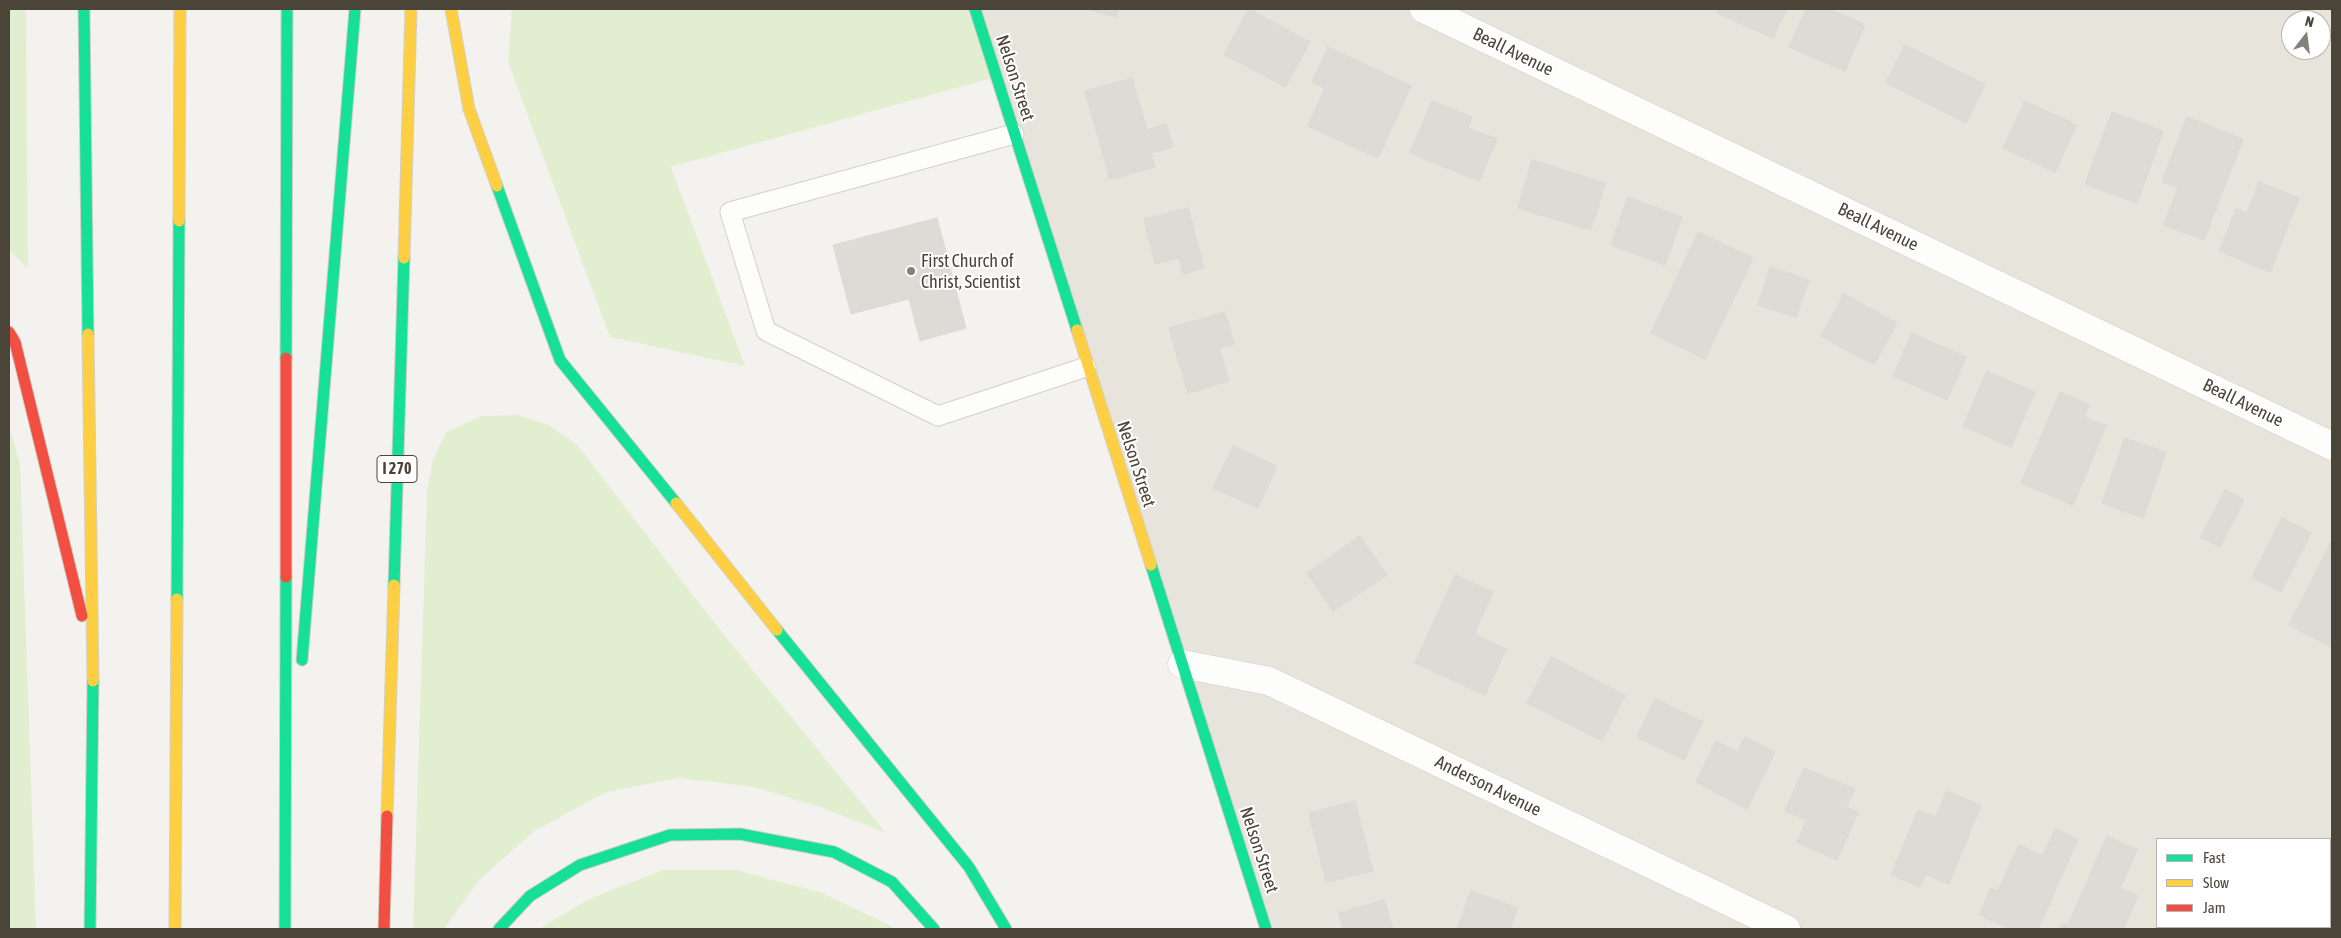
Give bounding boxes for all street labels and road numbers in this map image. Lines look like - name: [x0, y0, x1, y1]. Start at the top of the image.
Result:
- street label: Beall Avenue: [1469, 23, 1557, 81]
- street label: Nelson Street: [991, 32, 1039, 124]
- street label: Beall Avenue: [1834, 198, 1922, 256]
- street label: Beall Avenue: [2199, 374, 2287, 432]
- street label: Nelson Street: [1112, 418, 1160, 510]
- road number: I 270: [377, 456, 417, 482]
- street label: Anderson Avenue: [1431, 751, 1545, 821]
- street label: Nelson Street: [1235, 804, 1283, 896]

